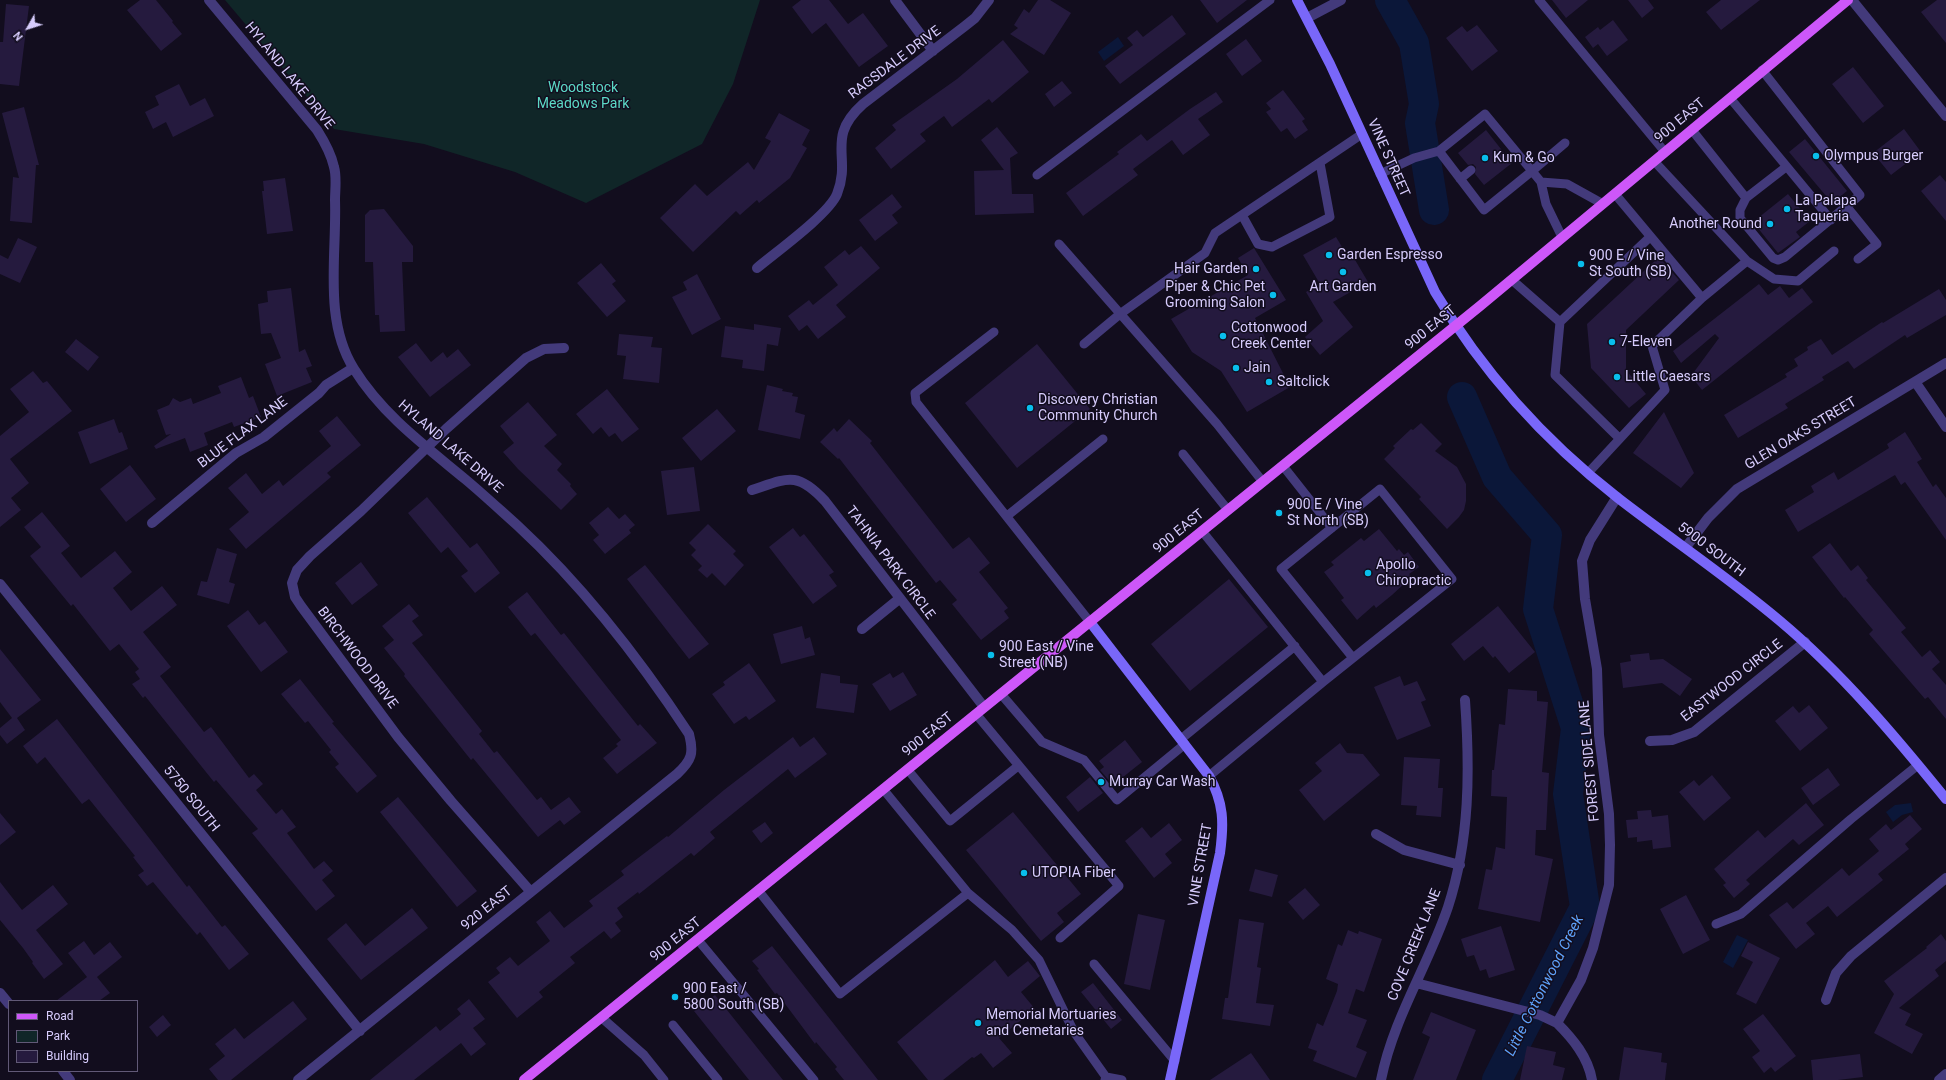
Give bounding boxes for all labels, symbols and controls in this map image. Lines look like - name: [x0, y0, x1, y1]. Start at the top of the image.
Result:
- north arrow: [8, 8, 48, 48]
- street label: HYLAND LAKE DRIVE: [241, 19, 337, 133]
- street label: RAGSDALE DRIVE: [846, 23, 944, 103]
- text: N: [11, 29, 26, 43]
- park label: Woodstock Meadows Park: [537, 80, 629, 112]
- street label: 900 EAST: [1651, 95, 1709, 147]
- street label: VINE STREET: [1363, 116, 1413, 200]
- place label: Olympus Burger: [1824, 148, 1923, 164]
- place label: Kum & Go: [1493, 150, 1555, 166]
- marker: Olympus Burger: [1811, 151, 1821, 161]
- marker: Kum & Go: [1480, 153, 1490, 163]
- place label: La Palapa Taqueria: [1795, 193, 1856, 226]
- marker: La Palapa Taqueria: [1782, 204, 1792, 214]
- place label: Another Round: [1669, 216, 1762, 232]
- marker: Another Round: [1765, 219, 1775, 229]
- place label: Garden Espresso: [1337, 247, 1443, 263]
- place label: 900 E / Vine St South (SB): [1589, 248, 1672, 280]
- marker: Garden Espresso: [1324, 250, 1334, 260]
- marker: 900 E / Vine St South (SB): [1576, 259, 1586, 269]
- place label: Hair Garden: [1174, 261, 1248, 277]
- marker: Hair Garden: [1251, 264, 1261, 274]
- marker: Art Garden: [1338, 267, 1348, 277]
- place label: Piper & Chic Pet Grooming Salon: [1165, 279, 1265, 312]
- place label: Art Garden: [1309, 279, 1377, 295]
- marker: Piper & Chic Pet Grooming Salon: [1268, 290, 1278, 300]
- street label: 900 EAST: [1402, 302, 1460, 354]
- place label: Cottonwood Creek Center: [1231, 320, 1311, 352]
- marker: Cottonwood Creek Center: [1218, 331, 1228, 341]
- place label: 7-Eleven: [1620, 334, 1672, 350]
- marker: 7-Eleven: [1607, 337, 1617, 347]
- place label: Jain: [1244, 360, 1270, 376]
- marker: Jain: [1231, 363, 1241, 373]
- place label: Little Caesars: [1625, 369, 1710, 385]
- marker: Little Caesars: [1612, 372, 1622, 382]
- place label: Saltclick: [1277, 374, 1329, 390]
- marker: Saltclick: [1264, 377, 1274, 387]
- place label: Discovery Christian Community Church: [1038, 392, 1158, 424]
- street label: BLUE FLAX LANE: [195, 394, 291, 472]
- street label: GLEN OAKS STREET: [1742, 394, 1860, 474]
- street label: HYLAND LAKE DRIVE: [394, 397, 506, 497]
- marker: Discovery Christian Community Church: [1025, 403, 1035, 413]
- place label: 900 E / Vine St North (SB): [1287, 497, 1369, 530]
- street label: TAHNIA PARK CIRCLE: [842, 503, 938, 623]
- street label: 900 EAST: [1150, 506, 1208, 558]
- marker: 900 E / Vine St North (SB): [1274, 508, 1284, 518]
- street label: 5900 SOUTH: [1674, 519, 1748, 581]
- place label: Apollo Chiropractic: [1376, 557, 1451, 590]
- marker: Apollo Chiropractic: [1363, 568, 1373, 578]
- street label: BIRCHWOOD DRIVE: [313, 604, 401, 712]
- street label: EASTWOOD CIRCLE: [1678, 636, 1786, 726]
- place label: 900 East / Vine Street (NB): [999, 639, 1094, 672]
- marker: 900 East / Vine Street (NB): [986, 650, 996, 660]
- street label: FOREST SIDE LANE: [1576, 700, 1604, 822]
- street label: 900 EAST: [899, 709, 957, 761]
- street label: 5750 SOUTH: [159, 763, 223, 835]
- place label: Murray Car Wash: [1109, 774, 1215, 790]
- marker: Murray Car Wash: [1096, 777, 1106, 787]
- street label: VINE STREET: [1185, 822, 1217, 908]
- place label: UTOPIA Fiber: [1032, 865, 1115, 881]
- marker: UTOPIA Fiber: [1019, 868, 1029, 878]
- street label: 920 EAST: [458, 883, 516, 935]
- street label: COVE CREEK LANE: [1385, 886, 1445, 1004]
- water label: Little Cottonwood Creek: [1502, 913, 1588, 1059]
- street label: 900 EAST: [647, 914, 705, 966]
- place label: 900 East / 5800 South (SB): [683, 981, 784, 1014]
- marker: 900 East / 5800 South (SB): [670, 992, 680, 1002]
- legend: [8, 1000, 138, 1072]
- place label: Memorial Mortuaries and Cemetaries: [986, 1007, 1117, 1040]
- text: Road: [46, 1009, 74, 1023]
- marker: Memorial Mortuaries and Cemetaries: [973, 1018, 983, 1028]
- text: Park: [46, 1029, 70, 1043]
- text: Building: [46, 1049, 89, 1063]

